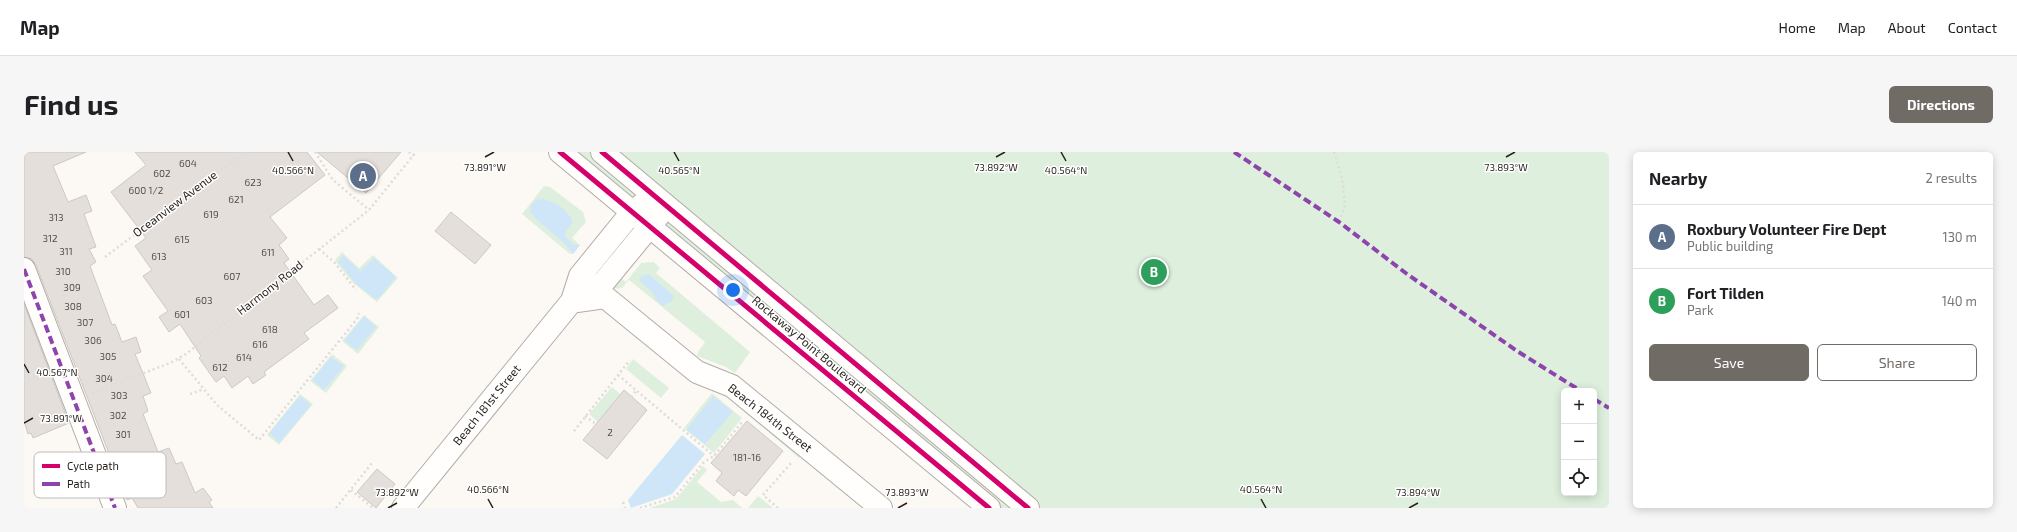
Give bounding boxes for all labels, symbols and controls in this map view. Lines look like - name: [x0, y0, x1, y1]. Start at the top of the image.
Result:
- text: Map: [20, 16, 60, 39]
- text: Home: [1779, 19, 1816, 36]
- text: Map: [1838, 19, 1866, 36]
- text: About: [1888, 19, 1926, 36]
- text: Contact: [1948, 19, 1997, 36]
- button: Directions: [1889, 86, 1993, 123]
- text: Find us: [24, 87, 118, 121]
- house number: 604: [179, 157, 197, 169]
- pin: A: [350, 161, 376, 191]
- text: 73.891°W: [464, 161, 506, 173]
- text: 73.892°W: [974, 161, 1018, 173]
- text: 73.893°W: [1484, 161, 1528, 173]
- text: 40.566°N: [272, 164, 314, 176]
- text: 40.565°N: [658, 164, 700, 176]
- text: 40.564°N: [1045, 164, 1087, 176]
- street label: Oceanview Avenue: [130, 167, 219, 239]
- house number: 602: [153, 167, 171, 179]
- text: Nearby: [1649, 168, 1707, 188]
- text: 2 results: [1925, 170, 1977, 186]
- house number: 623: [245, 176, 261, 188]
- house number: 600 1/2: [129, 184, 164, 196]
- house number: 621: [228, 193, 244, 205]
- house number: 619: [203, 208, 219, 220]
- house number: 313: [48, 211, 64, 223]
- text: Roxbury Volunteer Fire Dept: [1687, 220, 1887, 238]
- text: A: [1658, 229, 1666, 245]
- text: 130 m: [1942, 229, 1977, 245]
- house number: 312: [42, 232, 58, 244]
- house number: 615: [174, 233, 190, 245]
- text: Public building: [1687, 238, 1773, 254]
- house number: 311: [59, 245, 73, 257]
- house number: 611: [261, 246, 275, 258]
- house number: 613: [151, 250, 167, 262]
- street label: Harmony Road: [234, 257, 305, 317]
- pin: B: [1141, 257, 1167, 287]
- house number: 310: [55, 265, 71, 277]
- house number: 607: [224, 270, 240, 282]
- your location: [723, 280, 743, 300]
- house number: 309: [63, 281, 81, 293]
- text: Fort Tilden: [1687, 284, 1764, 302]
- street label: Rockaway Point Boulevard: [750, 292, 869, 396]
- text: B: [1658, 293, 1666, 309]
- text: 140 m: [1942, 293, 1977, 309]
- house number: 603: [195, 294, 213, 306]
- house number: 308: [64, 300, 82, 312]
- text: Park: [1687, 302, 1714, 318]
- house number: 601: [174, 308, 190, 320]
- house number: 307: [77, 316, 93, 328]
- house number: 618: [262, 323, 278, 335]
- house number: 306: [84, 334, 102, 346]
- house number: 616: [252, 338, 268, 350]
- button: Save: [1649, 344, 1809, 381]
- button: Share: [1817, 344, 1977, 381]
- house number: 305: [100, 350, 116, 362]
- house number: 614: [236, 351, 252, 363]
- house number: 612: [212, 361, 228, 373]
- street label: Beach 181st Street: [449, 361, 523, 447]
- text: 40.567°N: [36, 366, 78, 378]
- house number: 304: [95, 372, 113, 384]
- street label: Beach 184th Street: [726, 380, 816, 455]
- map controls: [1561, 388, 1597, 496]
- button: +: [1561, 388, 1597, 424]
- house number: 303: [110, 389, 128, 401]
- house number: 302: [109, 409, 127, 421]
- text: 73.891°W: [40, 412, 82, 424]
- button: −: [1561, 424, 1597, 460]
- house number: 2: [607, 426, 613, 438]
- house number: 301: [115, 428, 131, 440]
- house number: 181-16: [733, 451, 761, 463]
- legend: [34, 452, 166, 498]
- text: Cycle path: [67, 459, 119, 472]
- button: locate: [1561, 460, 1597, 496]
- text: Path: [67, 477, 90, 490]
- text: 40.566°N: [467, 483, 509, 495]
- text: 40.564°N: [1240, 483, 1282, 495]
- text: 73.892°W: [375, 486, 419, 498]
- text: 73.893°W: [885, 486, 929, 498]
- text: 73.894°W: [1396, 486, 1441, 498]

